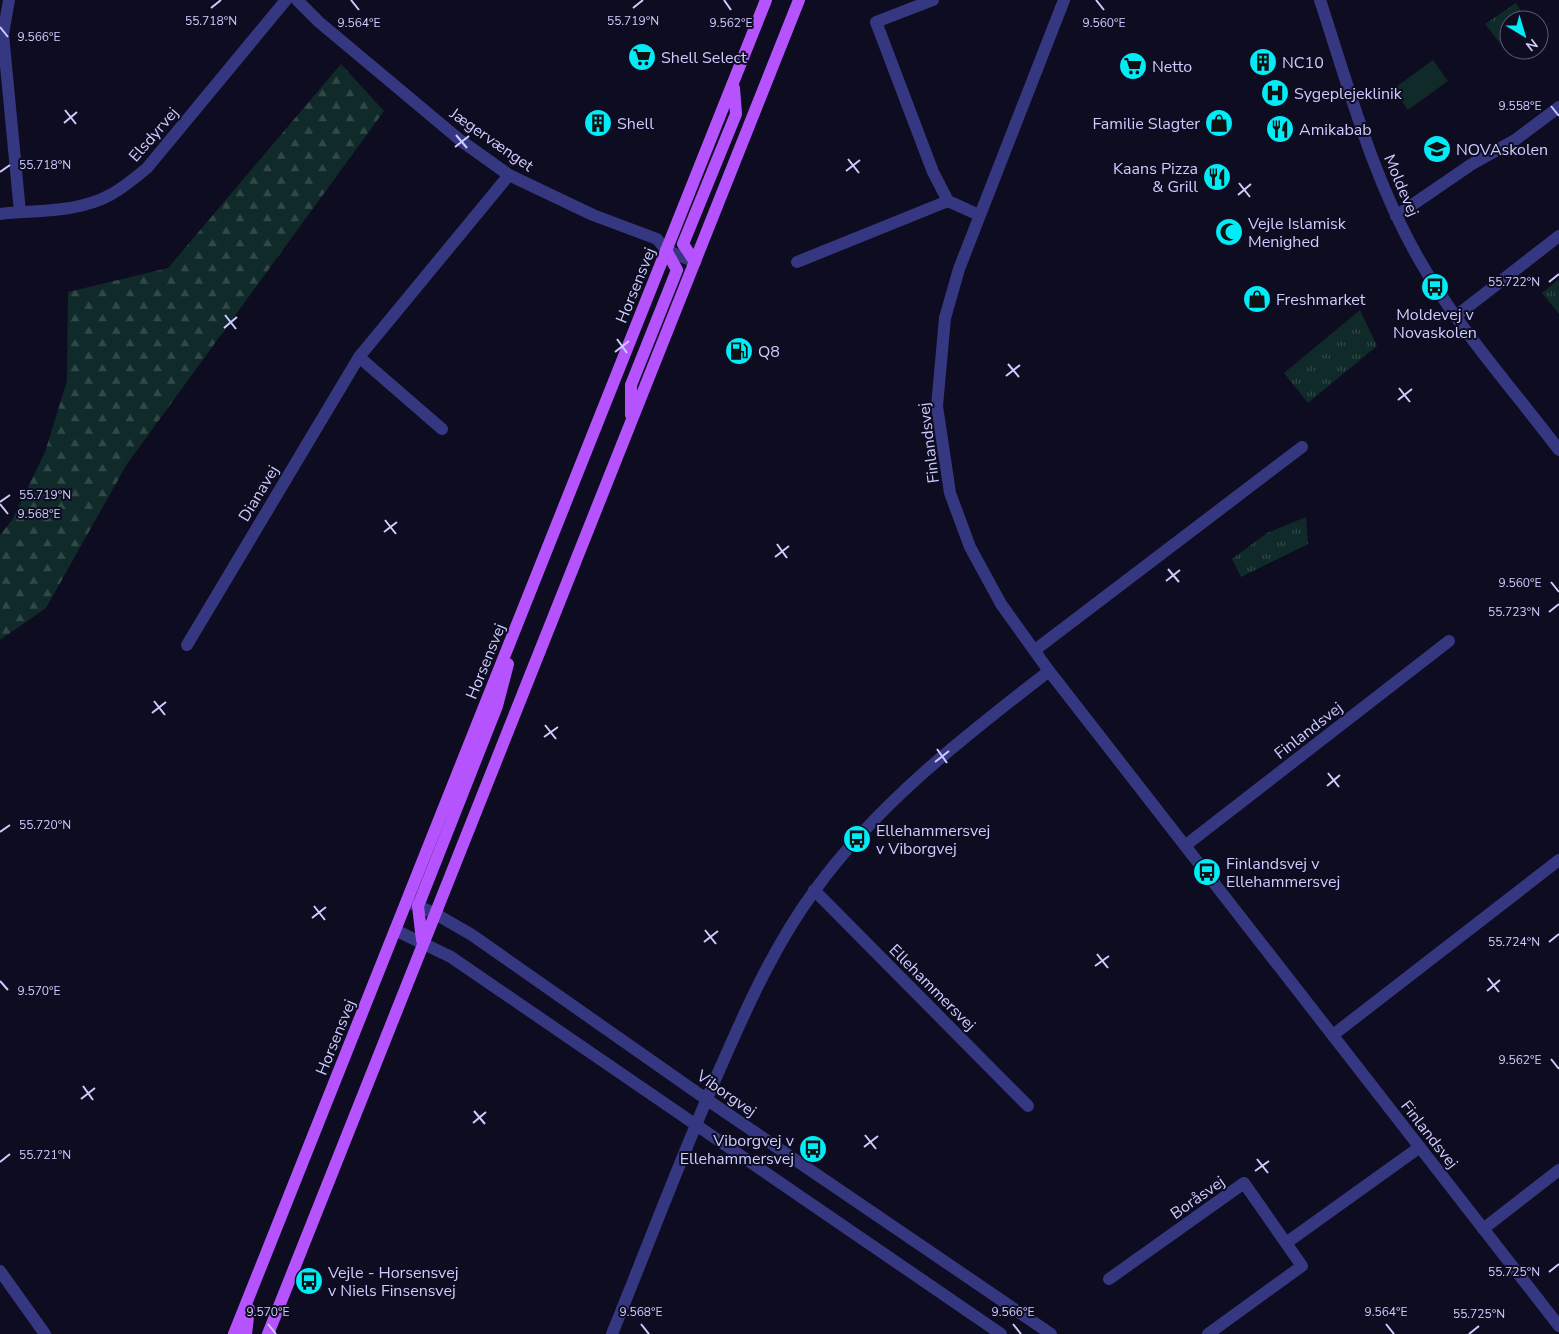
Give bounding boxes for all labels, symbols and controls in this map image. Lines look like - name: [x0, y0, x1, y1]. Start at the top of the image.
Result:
- north arrow: [1499, 10, 1549, 60]
- text: 55.718°N: [185, 13, 237, 29]
- text: 55.719°N: [607, 13, 659, 29]
- text: 9.564°E: [338, 15, 380, 31]
- text: 9.562°E: [710, 15, 752, 31]
- text: 9.560°E: [1083, 15, 1125, 31]
- text: 9.566°E: [18, 29, 60, 45]
- text: N: [1522, 34, 1542, 56]
- supermarket icon: Shell Select: [627, 42, 657, 72]
- place label: Shell Select: [661, 47, 747, 69]
- building icon: NC10: [1248, 47, 1278, 77]
- supermarket icon: Netto: [1118, 51, 1148, 81]
- place label: NC10: [1282, 52, 1324, 74]
- place label: Netto: [1152, 56, 1192, 78]
- hospital icon: Sygeplejeklinik: [1260, 78, 1290, 108]
- place label: Sygeplejeklinik: [1294, 83, 1403, 105]
- text: 9.558°E: [1499, 98, 1541, 114]
- street label: Jægervænget: [444, 102, 538, 177]
- street label: Elsdyrvej: [124, 103, 184, 167]
- building icon: Shell: [583, 108, 613, 138]
- shop icon: Familie Slagter: [1204, 108, 1234, 138]
- place label: Shell: [617, 113, 654, 135]
- place label: Familie Slagter: [1092, 113, 1200, 135]
- restaurant icon: Amikabab: [1265, 114, 1295, 144]
- place label: Amikabab: [1299, 119, 1372, 141]
- school or university icon: NOVAskolen: [1422, 134, 1452, 164]
- place label: NOVAskolen: [1456, 139, 1548, 161]
- street label: Moldevej: [1378, 151, 1424, 220]
- text: 55.718°N: [19, 157, 71, 173]
- place label: Kaans Pizza & Grill: [1113, 158, 1198, 198]
- restaurant icon: Kaans Pizza & Grill: [1202, 162, 1232, 192]
- place label: Vejle Islamisk Menighed: [1247, 213, 1347, 253]
- mosque icon: Vejle Islamisk Menighed: [1214, 217, 1244, 247]
- street label: Horsensvej: [611, 244, 661, 327]
- bus stop icon: Moldevej v Novaskolen: [1420, 272, 1450, 302]
- text: 55.722°N: [1488, 274, 1540, 290]
- shop icon: Freshmarket: [1242, 284, 1272, 314]
- place label: Freshmarket: [1276, 289, 1366, 311]
- place label: Moldevej v Novaskolen: [1393, 304, 1477, 344]
- fuel station icon: Q8: [724, 336, 754, 366]
- place label: Q8: [758, 341, 780, 363]
- street label: Finlandsvej: [913, 401, 945, 484]
- street label: Dianavej: [233, 461, 284, 526]
- text: 55.719°N: [19, 487, 71, 503]
- text: 9.568°E: [18, 506, 60, 522]
- text: 9.560°E: [1499, 575, 1541, 591]
- text: 55.723°N: [1488, 604, 1540, 620]
- street label: Horsensvej: [461, 620, 511, 703]
- street label: Finlandsvej: [1270, 697, 1347, 764]
- text: 55.720°N: [19, 817, 71, 833]
- place label: Ellehammersvej v Viborgvej: [876, 820, 990, 860]
- bus stop icon: Ellehammersvej v Viborgvej: [842, 824, 872, 854]
- place label: Finlandsvej v Ellehammersvej: [1226, 853, 1340, 893]
- bus stop icon: Finlandsvej v Ellehammersvej: [1192, 857, 1222, 887]
- text: 55.724°N: [1488, 934, 1540, 950]
- street label: Ellehammersvej: [884, 940, 980, 1036]
- text: 9.570°E: [18, 983, 60, 999]
- street label: Horsensvej: [311, 996, 361, 1079]
- text: 9.562°E: [1499, 1052, 1541, 1068]
- street label: Viborgvej: [691, 1065, 761, 1122]
- street label: Finlandsvej: [1396, 1096, 1463, 1173]
- place label: Viborgvej v Ellehammersvej: [680, 1130, 795, 1170]
- bus stop icon: Viborgvej v Ellehammersvej: [798, 1134, 828, 1164]
- text: 55.721°N: [19, 1147, 71, 1163]
- street label: Boråsvej: [1166, 1171, 1229, 1225]
- place label: Vejle - Horsensvej v Niels Finsensvej: [327, 1262, 459, 1302]
- text: 55.725°N: [1488, 1264, 1540, 1280]
- bus stop icon: Vejle - Horsensvej v Niels Finsensvej: [294, 1266, 324, 1296]
- text: 9.570°E: [247, 1304, 289, 1320]
- text: 9.568°E: [620, 1304, 662, 1320]
- text: 9.566°E: [992, 1304, 1034, 1320]
- text: 9.564°E: [1365, 1304, 1407, 1320]
- text: 55.725°N: [1453, 1306, 1505, 1322]

